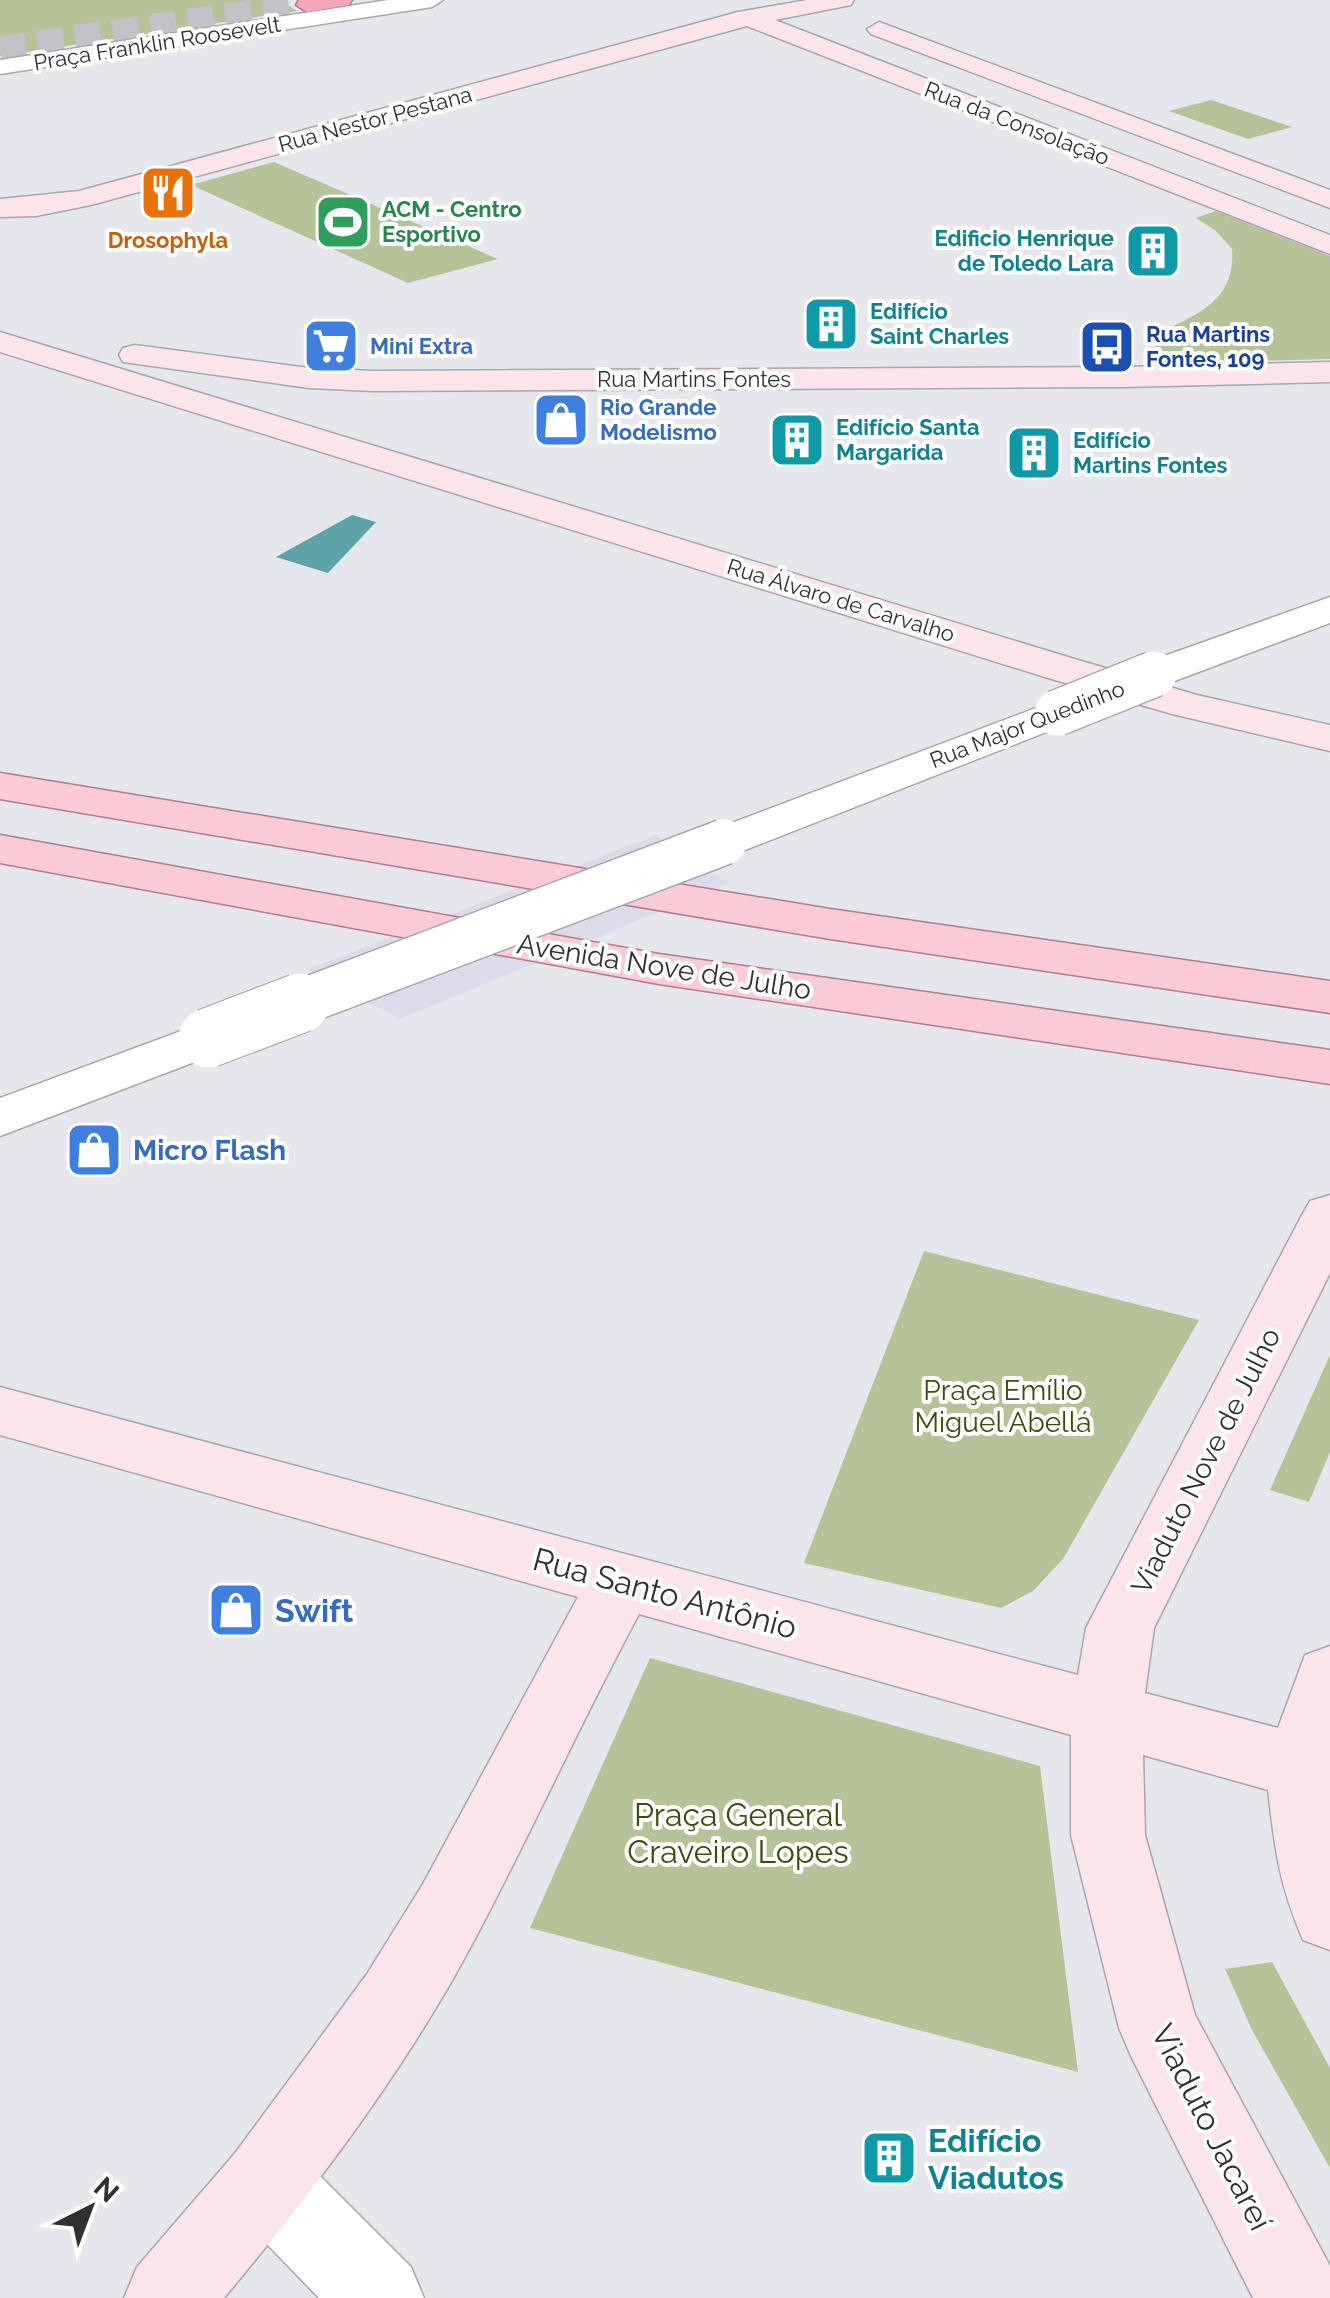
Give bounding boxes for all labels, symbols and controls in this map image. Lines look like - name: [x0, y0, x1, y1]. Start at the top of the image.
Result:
- street label: Praça Franklin Roosevelt: [32, 11, 283, 75]
- street label: Rua da Consolação: [921, 76, 1113, 170]
- street label: Rua Nestor Pestana: [275, 81, 475, 157]
- restaurant icon: Drosophyla: [138, 163, 198, 223]
- sports icon: ACM - Centro Esportivo: [313, 192, 373, 252]
- place label: ACM - Centro Esportivo: [382, 196, 522, 247]
- building icon: Edificio Henrique de Toledo Lara: [1123, 221, 1183, 281]
- place label: Edificio Henrique de Toledo Lara: [935, 225, 1114, 276]
- place label: Drosophyla: [108, 227, 228, 253]
- building icon: Edifício Saint Charles: [801, 294, 861, 354]
- place label: Edifício Saint Charles: [870, 298, 1009, 349]
- supermarket icon: Mini Extra: [301, 316, 361, 376]
- bus stop icon: Rua Martins Fontes, 109: [1077, 317, 1137, 377]
- place label: Rua Martins Fontes, 109: [1146, 321, 1270, 372]
- place label: Mini Extra: [370, 333, 473, 359]
- street label: Rua Martins Fontes: [597, 366, 791, 392]
- shop icon: Rio Grande Modelismo: [531, 390, 591, 450]
- place label: Rio Grande Modelismo: [600, 394, 717, 445]
- building icon: Edifício Santa Margarida: [767, 410, 827, 470]
- place label: Edifício Santa Margarida: [836, 414, 980, 465]
- building icon: Edifício Martins Fontes: [1004, 423, 1064, 483]
- place label: Edifício Martins Fontes: [1073, 427, 1228, 478]
- street label: Rua Álvaro de Carvalho: [724, 553, 958, 647]
- street label: Rua Major Quedinho: [926, 675, 1128, 773]
- street label: Avenida Nove de Julho: [515, 927, 813, 1007]
- shop icon: Micro Flash: [64, 1120, 124, 1180]
- place label: Micro Flash: [133, 1134, 286, 1167]
- street label: Viaduto Nove de Julho: [1125, 1323, 1287, 1599]
- park label: Praça Emílio Miguel Abellá: [914, 1374, 1092, 1439]
- street label: Rua Santo Antônio: [529, 1540, 801, 1646]
- shop icon: Swift: [206, 1580, 266, 1640]
- place label: Swift: [275, 1592, 353, 1629]
- park label: Praça General Craveiro Lopes: [627, 1796, 849, 1870]
- street label: Viaduto Jacareí: [1144, 2018, 1280, 2236]
- place label: Edifício Viadutos: [928, 2122, 1064, 2196]
- building icon: Edifício Viadutos: [859, 2128, 919, 2188]
- north arrow: [40, 2158, 140, 2258]
- text: N: [87, 2170, 125, 2209]

